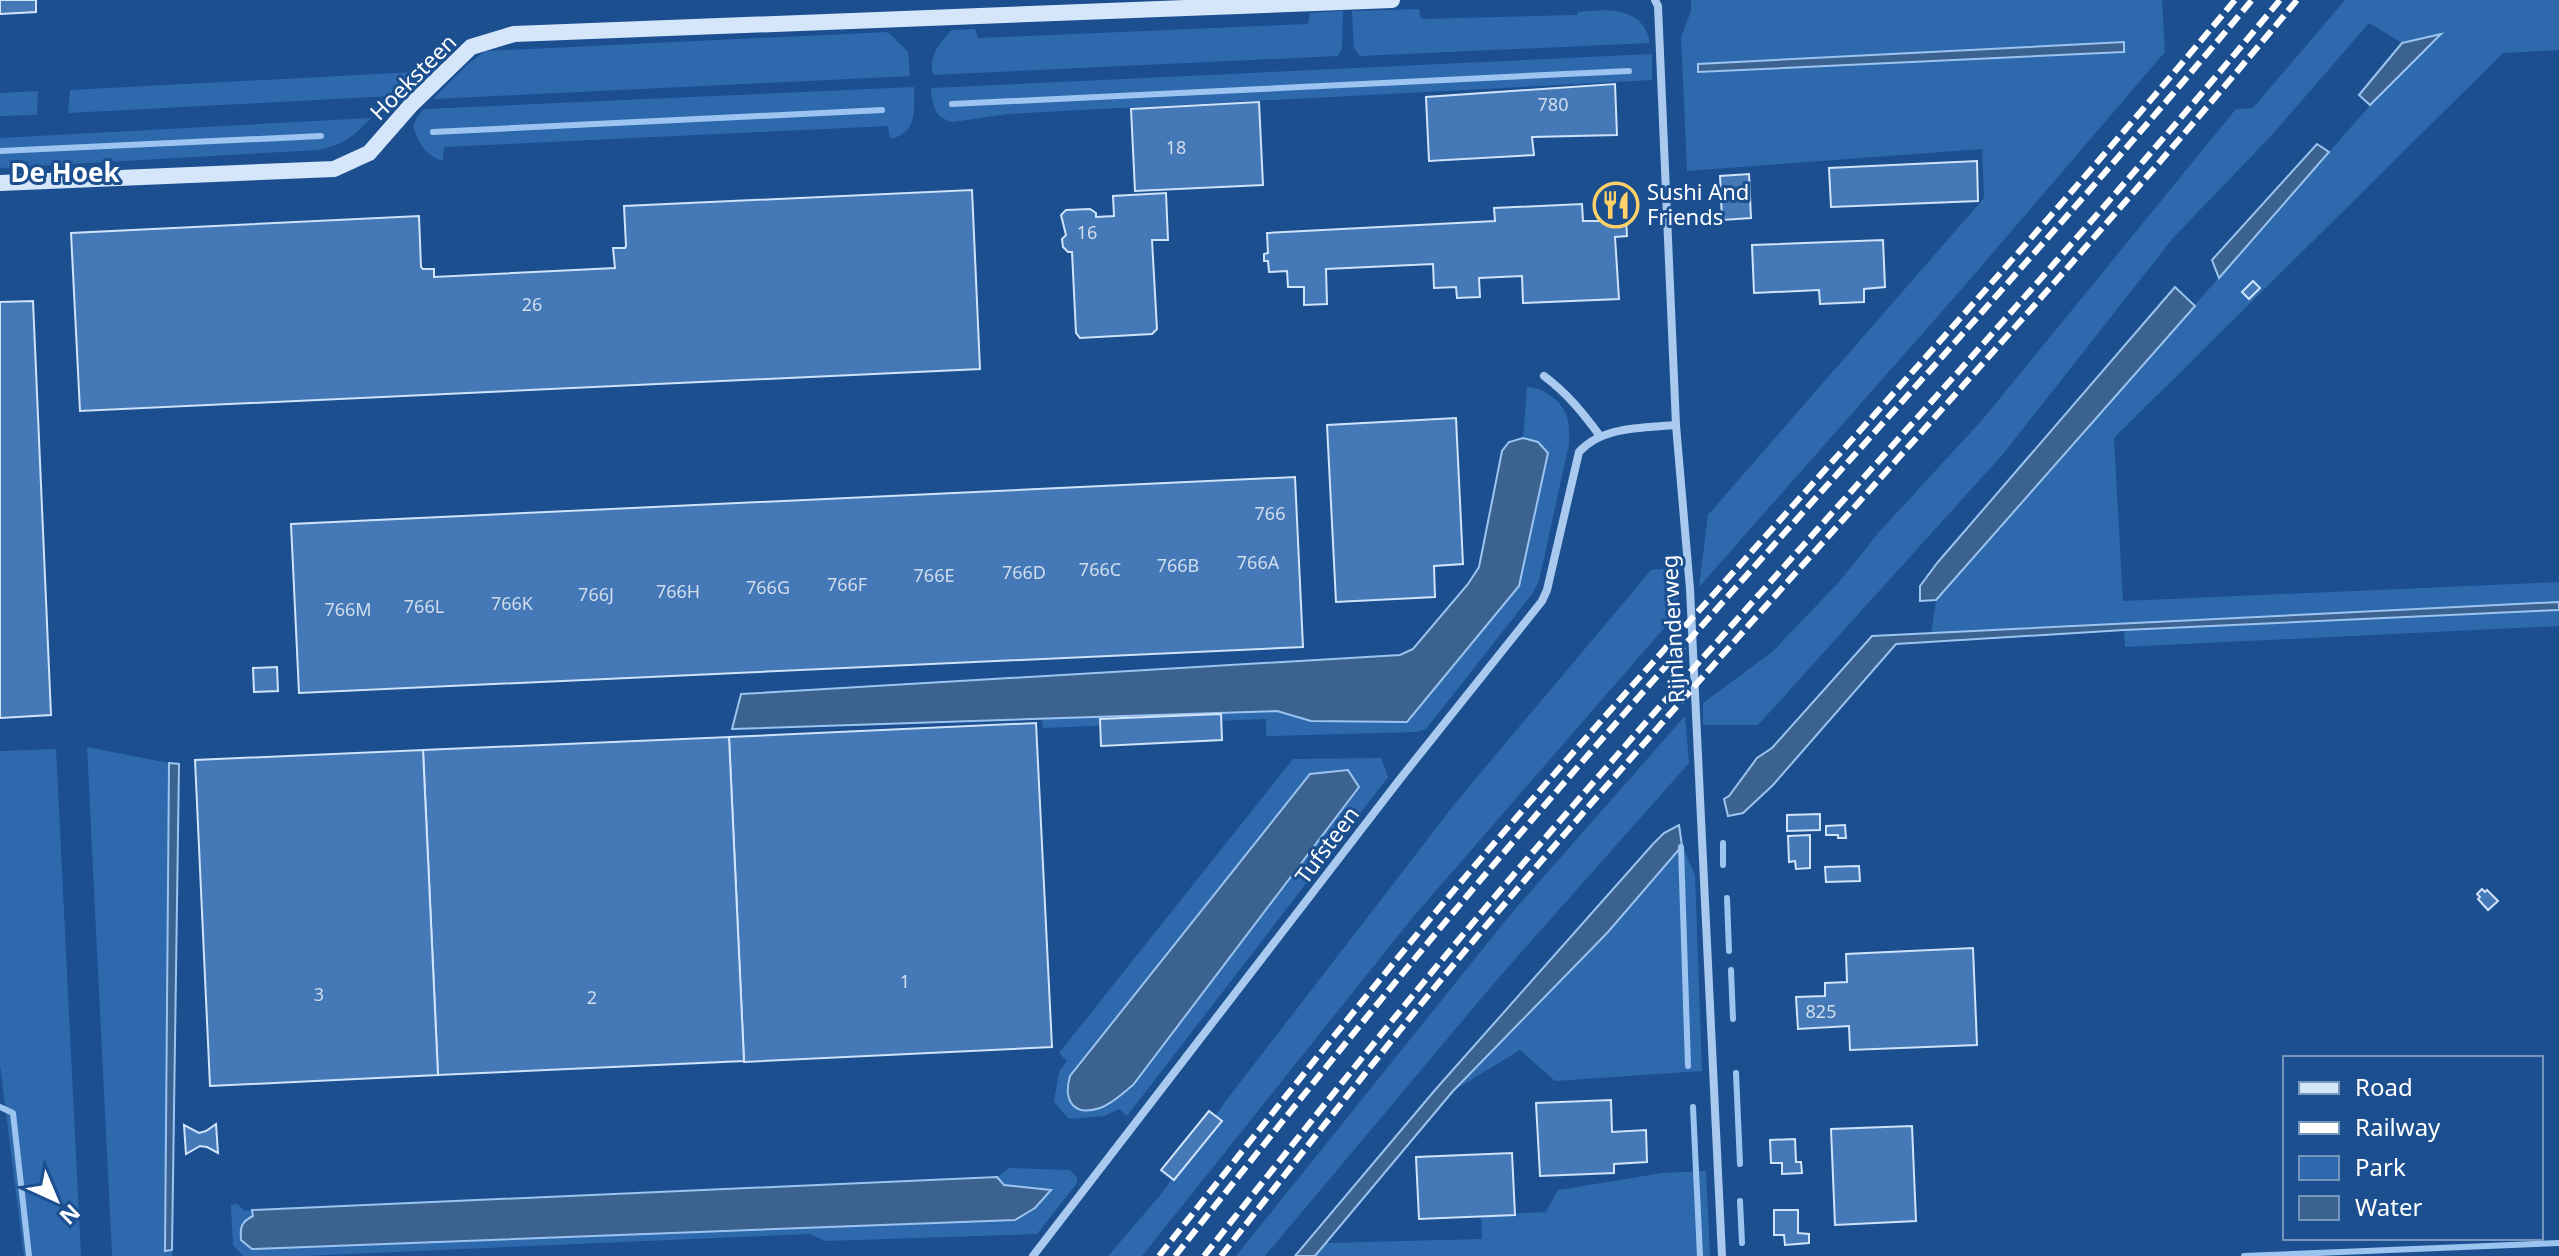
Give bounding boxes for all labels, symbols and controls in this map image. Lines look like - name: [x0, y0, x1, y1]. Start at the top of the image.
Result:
- street label: Hoeksteen: [363, 27, 462, 126]
- house number: 780: [1538, 92, 1568, 116]
- house number: 18: [1166, 135, 1186, 159]
- district label: De Hoek: [10, 154, 120, 190]
- place label: Sushi And Friends: [1647, 176, 1749, 231]
- restaurant icon: Sushi And Friends: [1592, 181, 1640, 229]
- house number: 16: [1077, 220, 1097, 244]
- house number: 26: [522, 292, 542, 316]
- house number: 766: [1255, 501, 1285, 525]
- house number: 766A: [1237, 550, 1280, 574]
- house number: 766B: [1157, 553, 1199, 577]
- street label: Rijnlanderweg: [1653, 554, 1691, 704]
- house number: 766C: [1079, 557, 1121, 581]
- house number: 766D: [1002, 560, 1046, 584]
- house number: 766E: [914, 563, 954, 587]
- house number: 766F: [827, 572, 867, 596]
- house number: 766G: [746, 575, 790, 599]
- house number: 766H: [656, 579, 700, 603]
- house number: 766J: [578, 582, 614, 606]
- house number: 766K: [491, 591, 534, 615]
- house number: 766L: [404, 594, 444, 618]
- house number: 766M: [324, 597, 372, 621]
- street label: Tufsteen: [1287, 800, 1365, 889]
- house number: 1: [900, 969, 910, 993]
- house number: 3: [314, 982, 324, 1006]
- house number: 2: [587, 985, 597, 1009]
- house number: 825: [1806, 999, 1836, 1023]
- legend: [2283, 1056, 2543, 1240]
- text: Road: [2355, 1070, 2413, 1103]
- text: Railway: [2355, 1110, 2441, 1143]
- text: Park: [2355, 1150, 2406, 1183]
- north arrow: [16, 1160, 96, 1240]
- text: Water: [2355, 1190, 2423, 1223]
- text: N: [54, 1198, 87, 1232]

